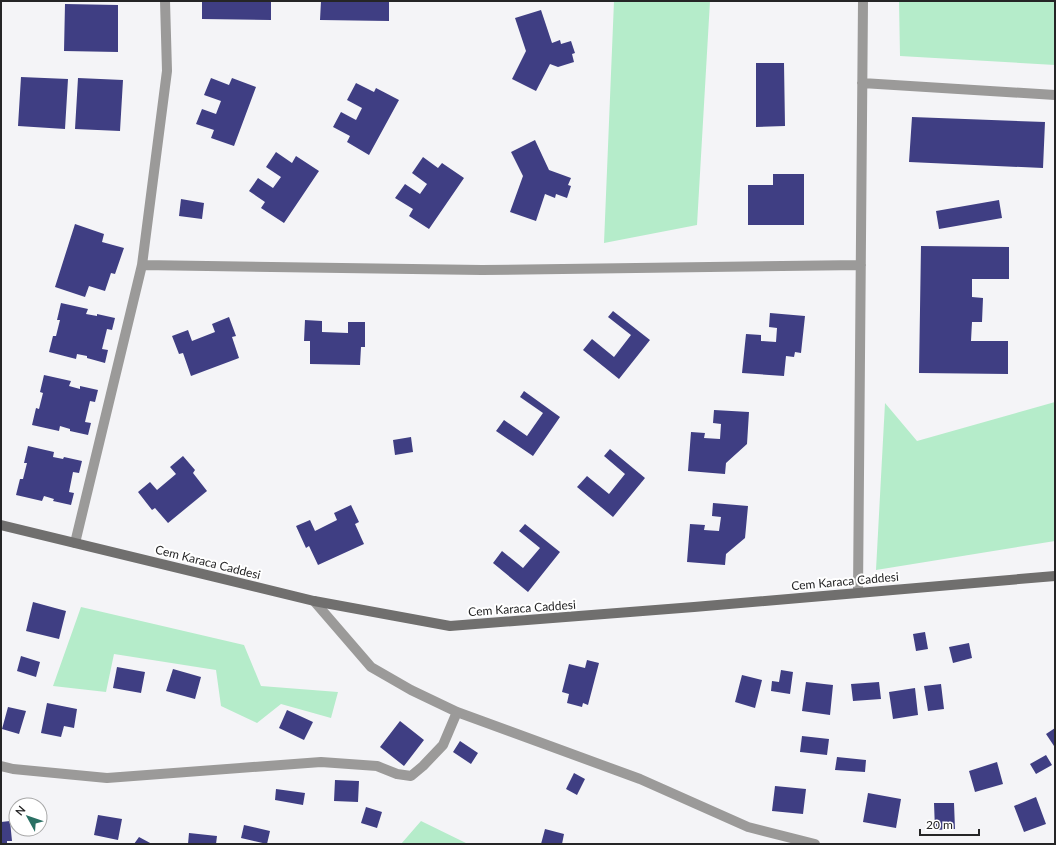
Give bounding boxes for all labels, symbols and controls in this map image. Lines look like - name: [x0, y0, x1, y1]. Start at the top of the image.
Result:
- street label: Cem Karaca Caddesi: [154, 542, 262, 582]
- street label: Cem Karaca Caddesi: [791, 569, 900, 593]
- street label: Cem Karaca Caddesi: [468, 597, 576, 619]
- north arrow: [8, 797, 48, 837]
- text: N: [12, 803, 28, 818]
- scale bar: [920, 811, 979, 837]
- text: 20 m: [926, 817, 953, 832]

